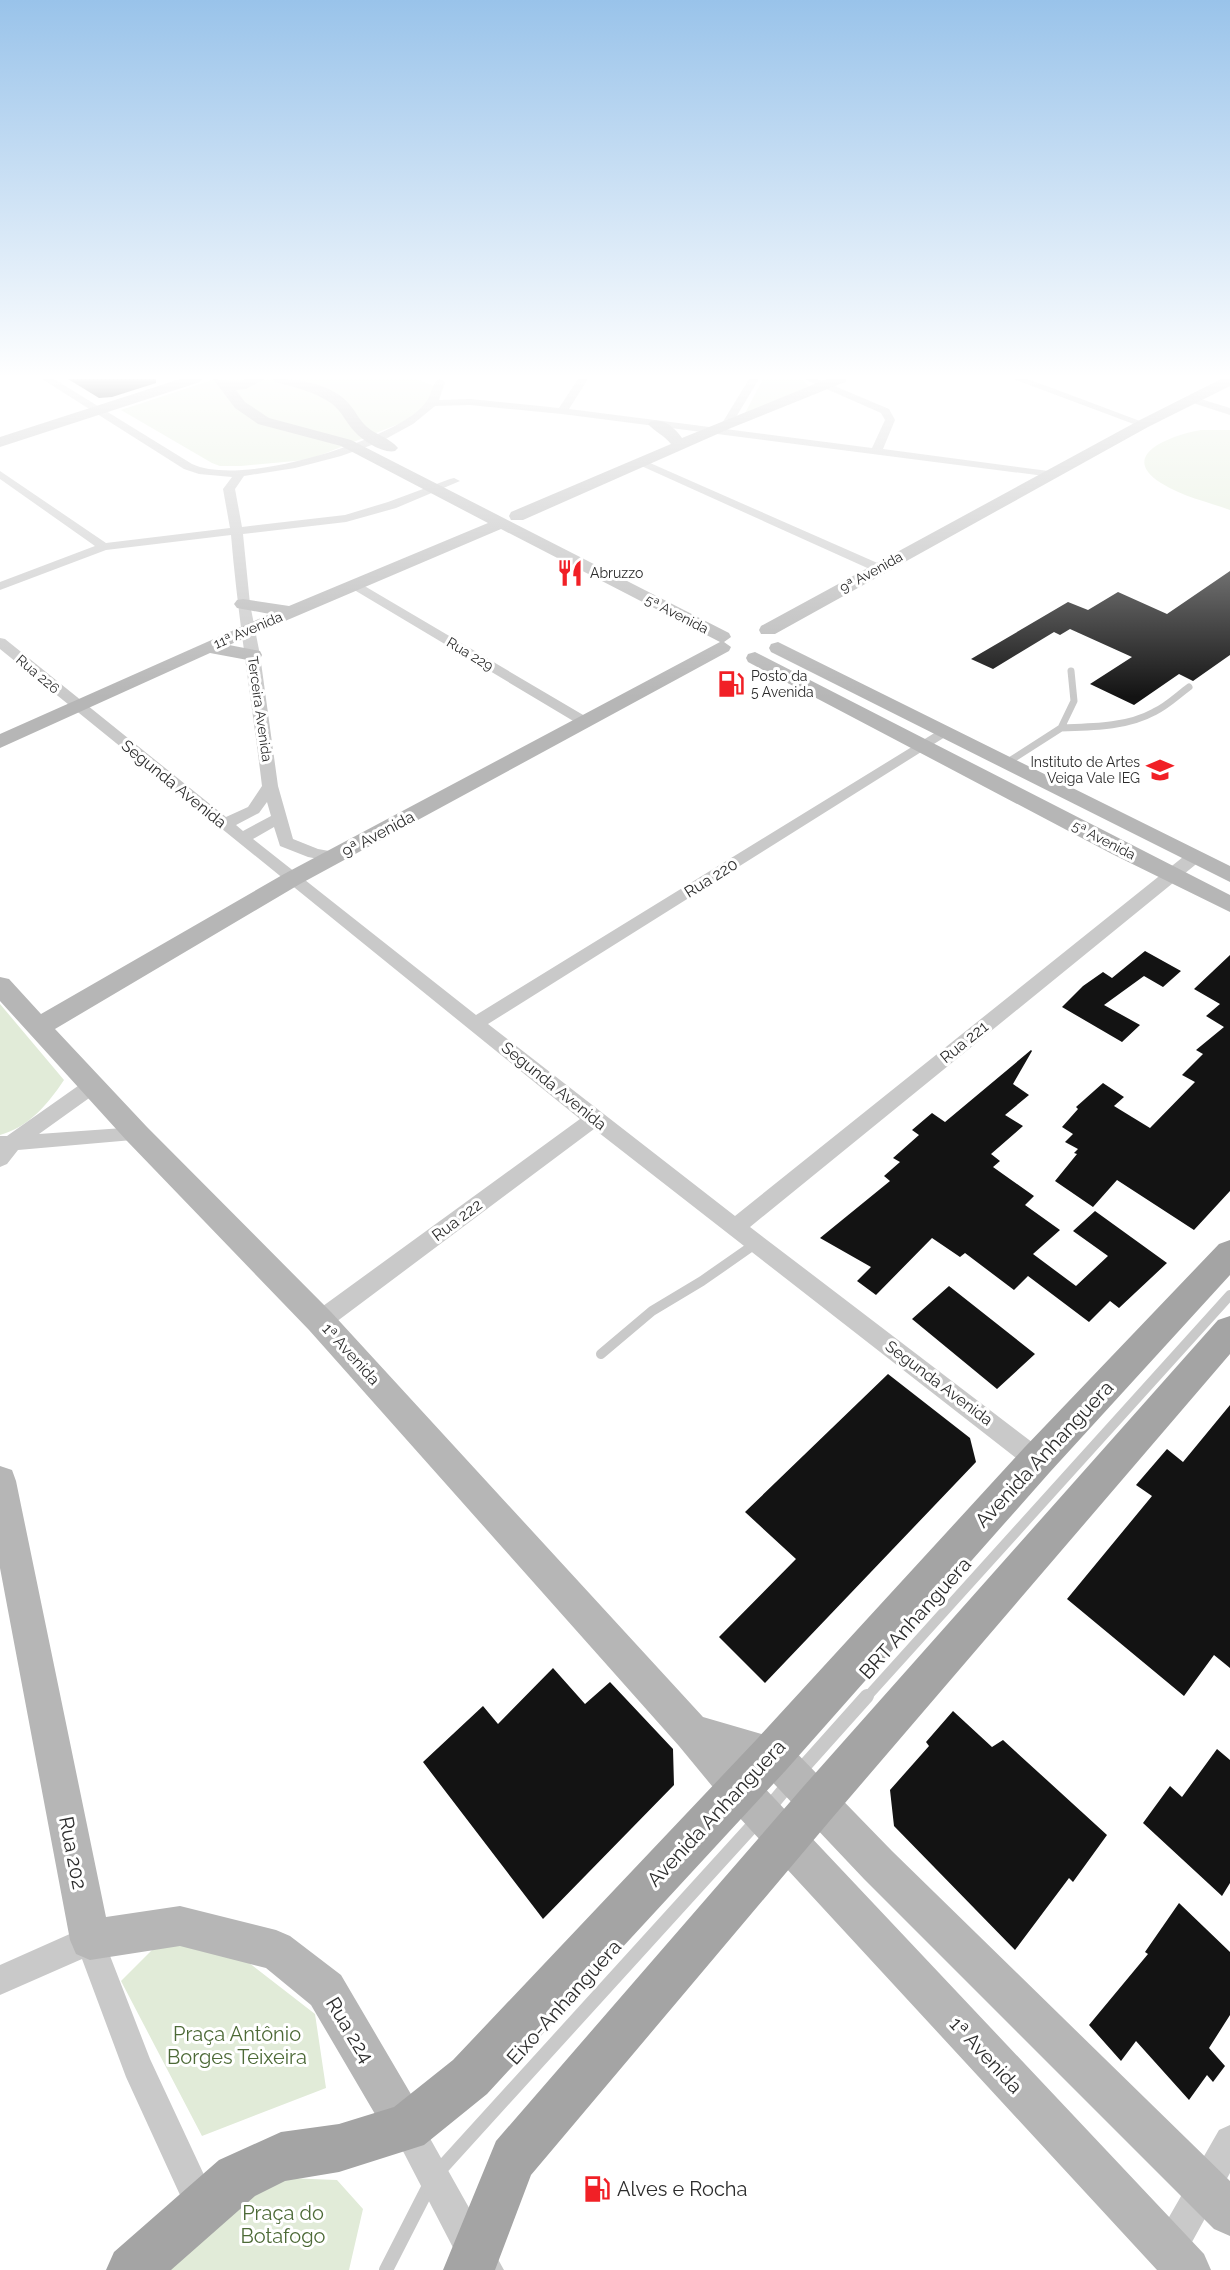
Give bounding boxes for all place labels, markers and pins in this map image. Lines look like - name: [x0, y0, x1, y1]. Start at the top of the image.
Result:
- restaurant icon: Abruzzo: [555, 558, 585, 588]
- place label: Abruzzo: [590, 565, 643, 581]
- place label: Posto da 5 Avenida: [751, 668, 814, 700]
- fuel station icon: Posto da 5 Avenida: [716, 669, 746, 699]
- place label: Instituto de Artes Veiga Vale IEG: [1030, 754, 1140, 786]
- school or university icon: Instituto de Artes Veiga Vale IEG: [1145, 755, 1175, 785]
- fuel station icon: Alves e Rocha: [582, 2174, 612, 2204]
- place label: Alves e Rocha: [617, 2177, 747, 2201]

